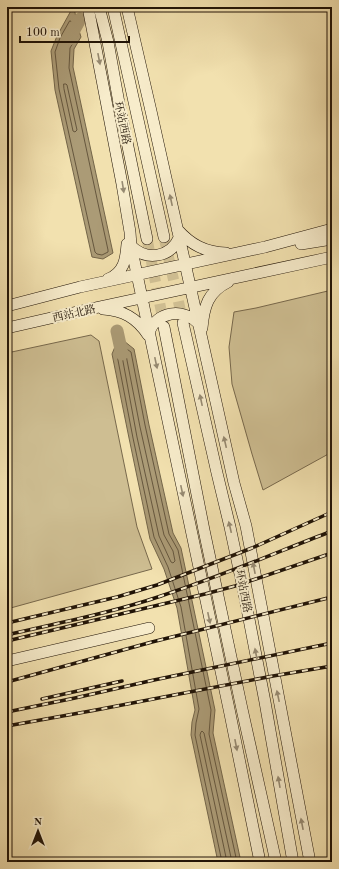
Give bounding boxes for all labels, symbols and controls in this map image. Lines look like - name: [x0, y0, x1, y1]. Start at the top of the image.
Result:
- scale bar: [20, 18, 129, 44]
- text: 100 m: [26, 27, 60, 39]
- one-way arrow: [96, 53, 102, 65]
- street label: 环站西路: [112, 100, 133, 146]
- one-way arrow: [120, 181, 126, 193]
- one-way arrow: [167, 194, 173, 206]
- street label: 西站北路: [51, 302, 97, 325]
- one-way arrow: [154, 357, 160, 369]
- one-way arrow: [197, 394, 203, 406]
- one-way arrow: [221, 435, 227, 448]
- one-way arrow: [180, 484, 186, 497]
- one-way arrow: [227, 521, 233, 533]
- one-way arrow: [250, 562, 256, 574]
- street label: 环站西路: [233, 568, 254, 614]
- one-way arrow: [207, 612, 213, 624]
- one-way arrow: [253, 648, 259, 660]
- one-way arrow: [274, 690, 280, 702]
- one-way arrow: [233, 739, 239, 751]
- one-way arrow: [276, 776, 282, 788]
- north arrow: [18, 811, 58, 851]
- text: N: [34, 817, 43, 828]
- one-way arrow: [299, 818, 305, 830]

